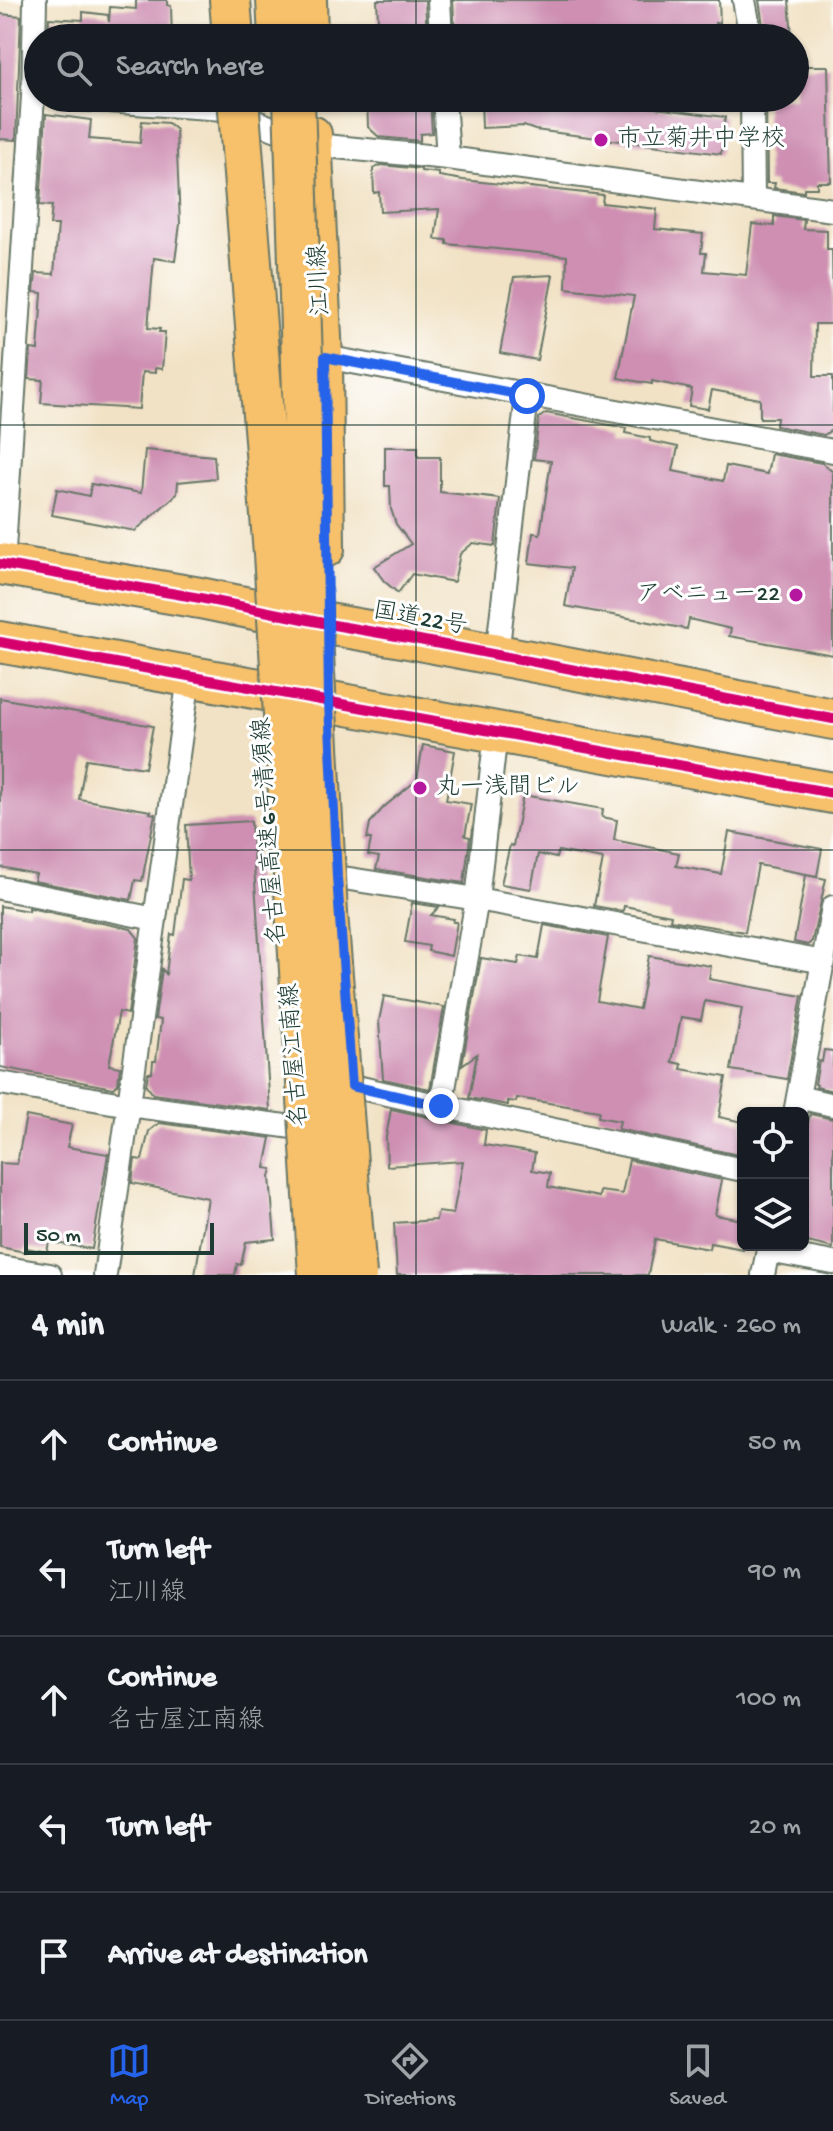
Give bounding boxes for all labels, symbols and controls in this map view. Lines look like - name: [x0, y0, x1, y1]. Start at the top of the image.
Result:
- search box: [24, 24, 809, 112]
- icon: search: [52, 46, 96, 90]
- text: Search here: [116, 51, 264, 86]
- place label: 市立菊井中学校: [617, 125, 785, 155]
- marker: 市立菊井中学校: [592, 131, 610, 149]
- street label: 江川線: [304, 243, 337, 317]
- route start: [509, 378, 545, 414]
- place label: アベニュー22: [636, 581, 780, 610]
- marker: アベニュー22: [787, 586, 805, 604]
- street label: 国道22号: [370, 596, 470, 643]
- street label: 名古屋高速6号清須線: [248, 716, 293, 946]
- place label: 丸一浅間ビル: [436, 773, 580, 803]
- marker: 丸一浅間ビル: [411, 779, 429, 797]
- street label: 名古屋江南線: [276, 982, 315, 1128]
- route end: [423, 1088, 459, 1124]
- map controls: [737, 1107, 809, 1251]
- button: locate: [737, 1107, 809, 1179]
- button: layers: [737, 1179, 809, 1251]
- scale bar: [24, 1219, 214, 1255]
- text: 50 m: [36, 1224, 81, 1250]
- text: 4 min: [32, 1307, 104, 1347]
- text: Walk · 260 m: [661, 1312, 801, 1343]
- icon: ahead: [32, 1422, 76, 1466]
- text: Continue: [108, 1427, 217, 1462]
- text: 50 m: [748, 1429, 801, 1460]
- text: Turn left: [108, 1534, 209, 1569]
- icon: left: [32, 1550, 76, 1594]
- text: 90 m: [749, 1557, 801, 1588]
- text: 江川線: [108, 1579, 186, 1610]
- text: Continue: [108, 1662, 217, 1697]
- icon: ahead: [32, 1678, 76, 1722]
- text: 100 m: [736, 1685, 801, 1716]
- text: 名古屋江南線: [108, 1707, 264, 1738]
- icon: left: [32, 1806, 76, 1850]
- text: Turn left: [108, 1811, 209, 1846]
- text: 20 m: [749, 1813, 801, 1844]
- icon: arrive: [32, 1934, 76, 1978]
- text: Arrive at destination: [108, 1939, 368, 1974]
- tab: Map: [107, 2039, 151, 2113]
- tab: Directions: [366, 2039, 455, 2113]
- tab: Saved: [669, 2039, 726, 2113]

